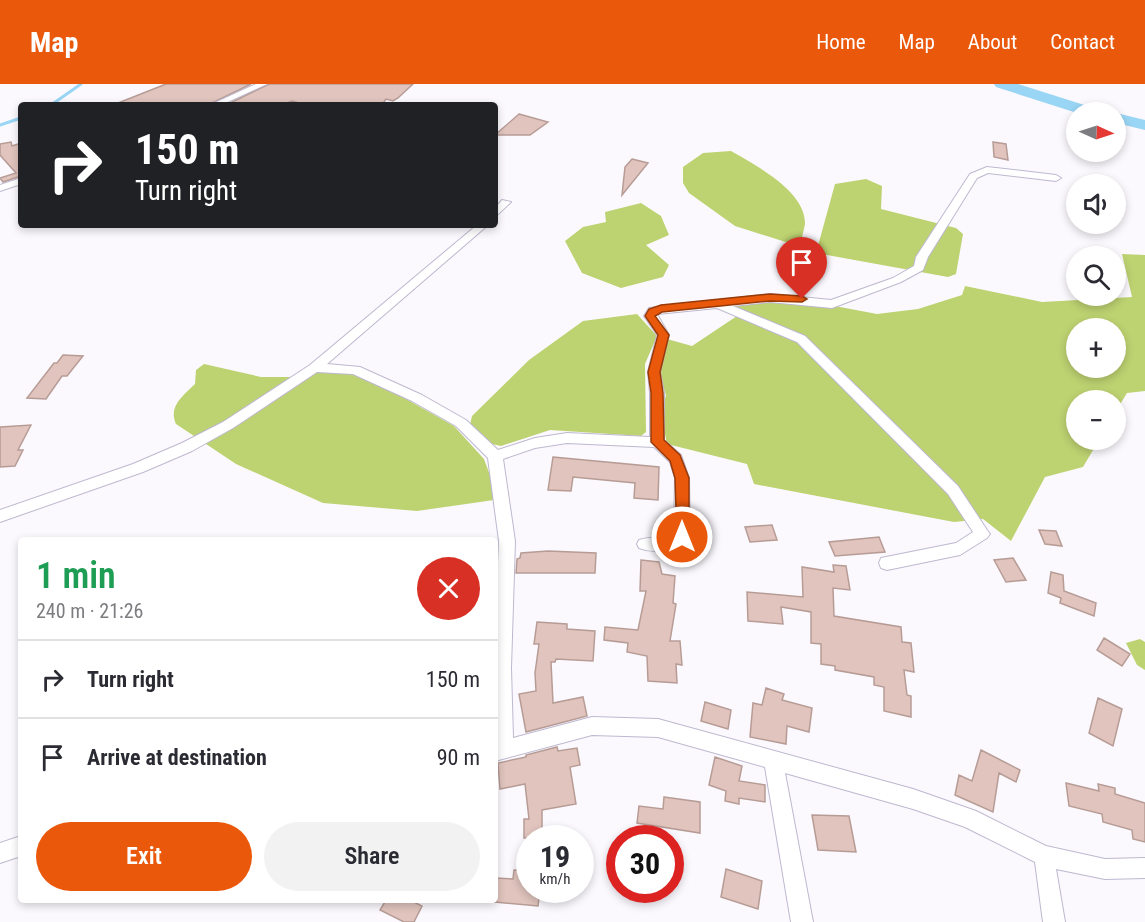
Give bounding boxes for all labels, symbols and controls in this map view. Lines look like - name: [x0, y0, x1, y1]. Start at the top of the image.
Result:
- text: Map: [30, 26, 78, 59]
- text: Home: [816, 30, 866, 54]
- text: Map: [899, 30, 935, 54]
- text: About: [968, 30, 1017, 54]
- text: Contact: [1050, 30, 1115, 54]
- north arrow: [1066, 102, 1126, 162]
- map controls: [1066, 102, 1126, 450]
- text: 150 m: [135, 125, 240, 174]
- icon: right: [36, 126, 114, 204]
- button: sound: [1066, 174, 1126, 234]
- text: Turn right: [135, 175, 237, 207]
- pin: [776, 237, 827, 299]
- icon: arrive: [785, 246, 818, 279]
- button: search: [1066, 246, 1126, 306]
- button: +: [1066, 318, 1126, 378]
- button: −: [1066, 390, 1126, 450]
- position arrow: [650, 505, 714, 569]
- text: 1 min: [36, 555, 116, 597]
- button: close: [417, 557, 480, 620]
- text: 240 m · 21:26: [36, 599, 143, 623]
- icon: right: [36, 663, 69, 696]
- text: Turn right: [87, 667, 174, 692]
- text: 150 m: [426, 667, 480, 692]
- icon: arrive: [36, 741, 69, 774]
- text: Arrive at destination: [87, 745, 267, 770]
- text: 90 m: [437, 745, 480, 770]
- button: Exit: [36, 822, 252, 891]
- button: Share: [264, 822, 480, 891]
- speed limit sign: 30: [606, 825, 684, 903]
- text: 19: [540, 839, 570, 874]
- text: km/h: [540, 870, 570, 888]

